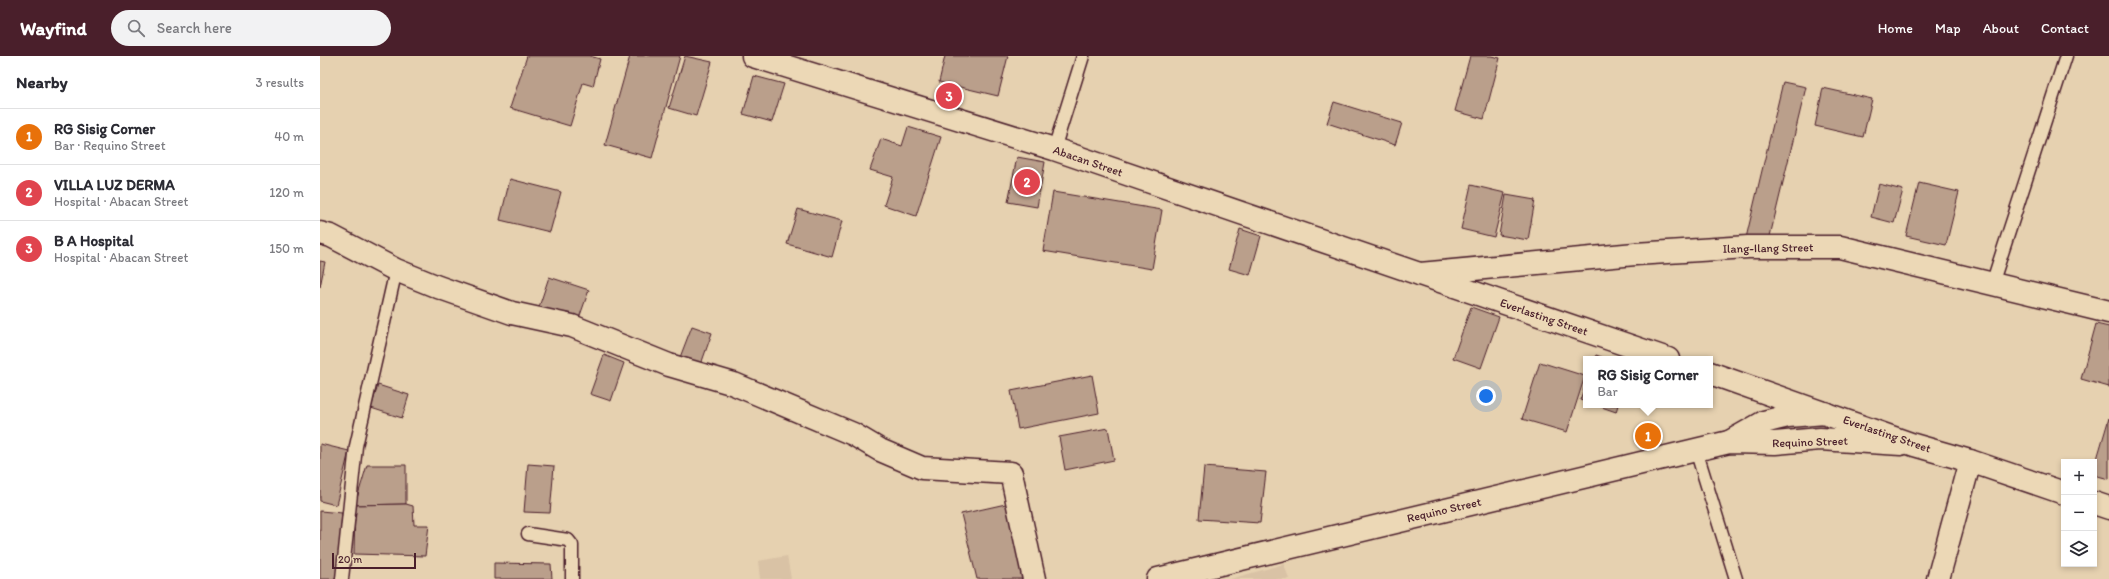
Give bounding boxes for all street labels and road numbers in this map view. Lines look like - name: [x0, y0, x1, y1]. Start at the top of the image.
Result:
- street label: Abacan Street: [1051, 143, 1125, 180]
- street label: Ilang-Ilang Street: [1722, 240, 1814, 256]
- street label: Everlasting Street: [1498, 295, 1590, 339]
- street label: Everlasting Street: [1841, 412, 1933, 456]
- street label: Requino Street: [1772, 434, 1849, 450]
- street label: Requino Street: [1405, 495, 1483, 525]

